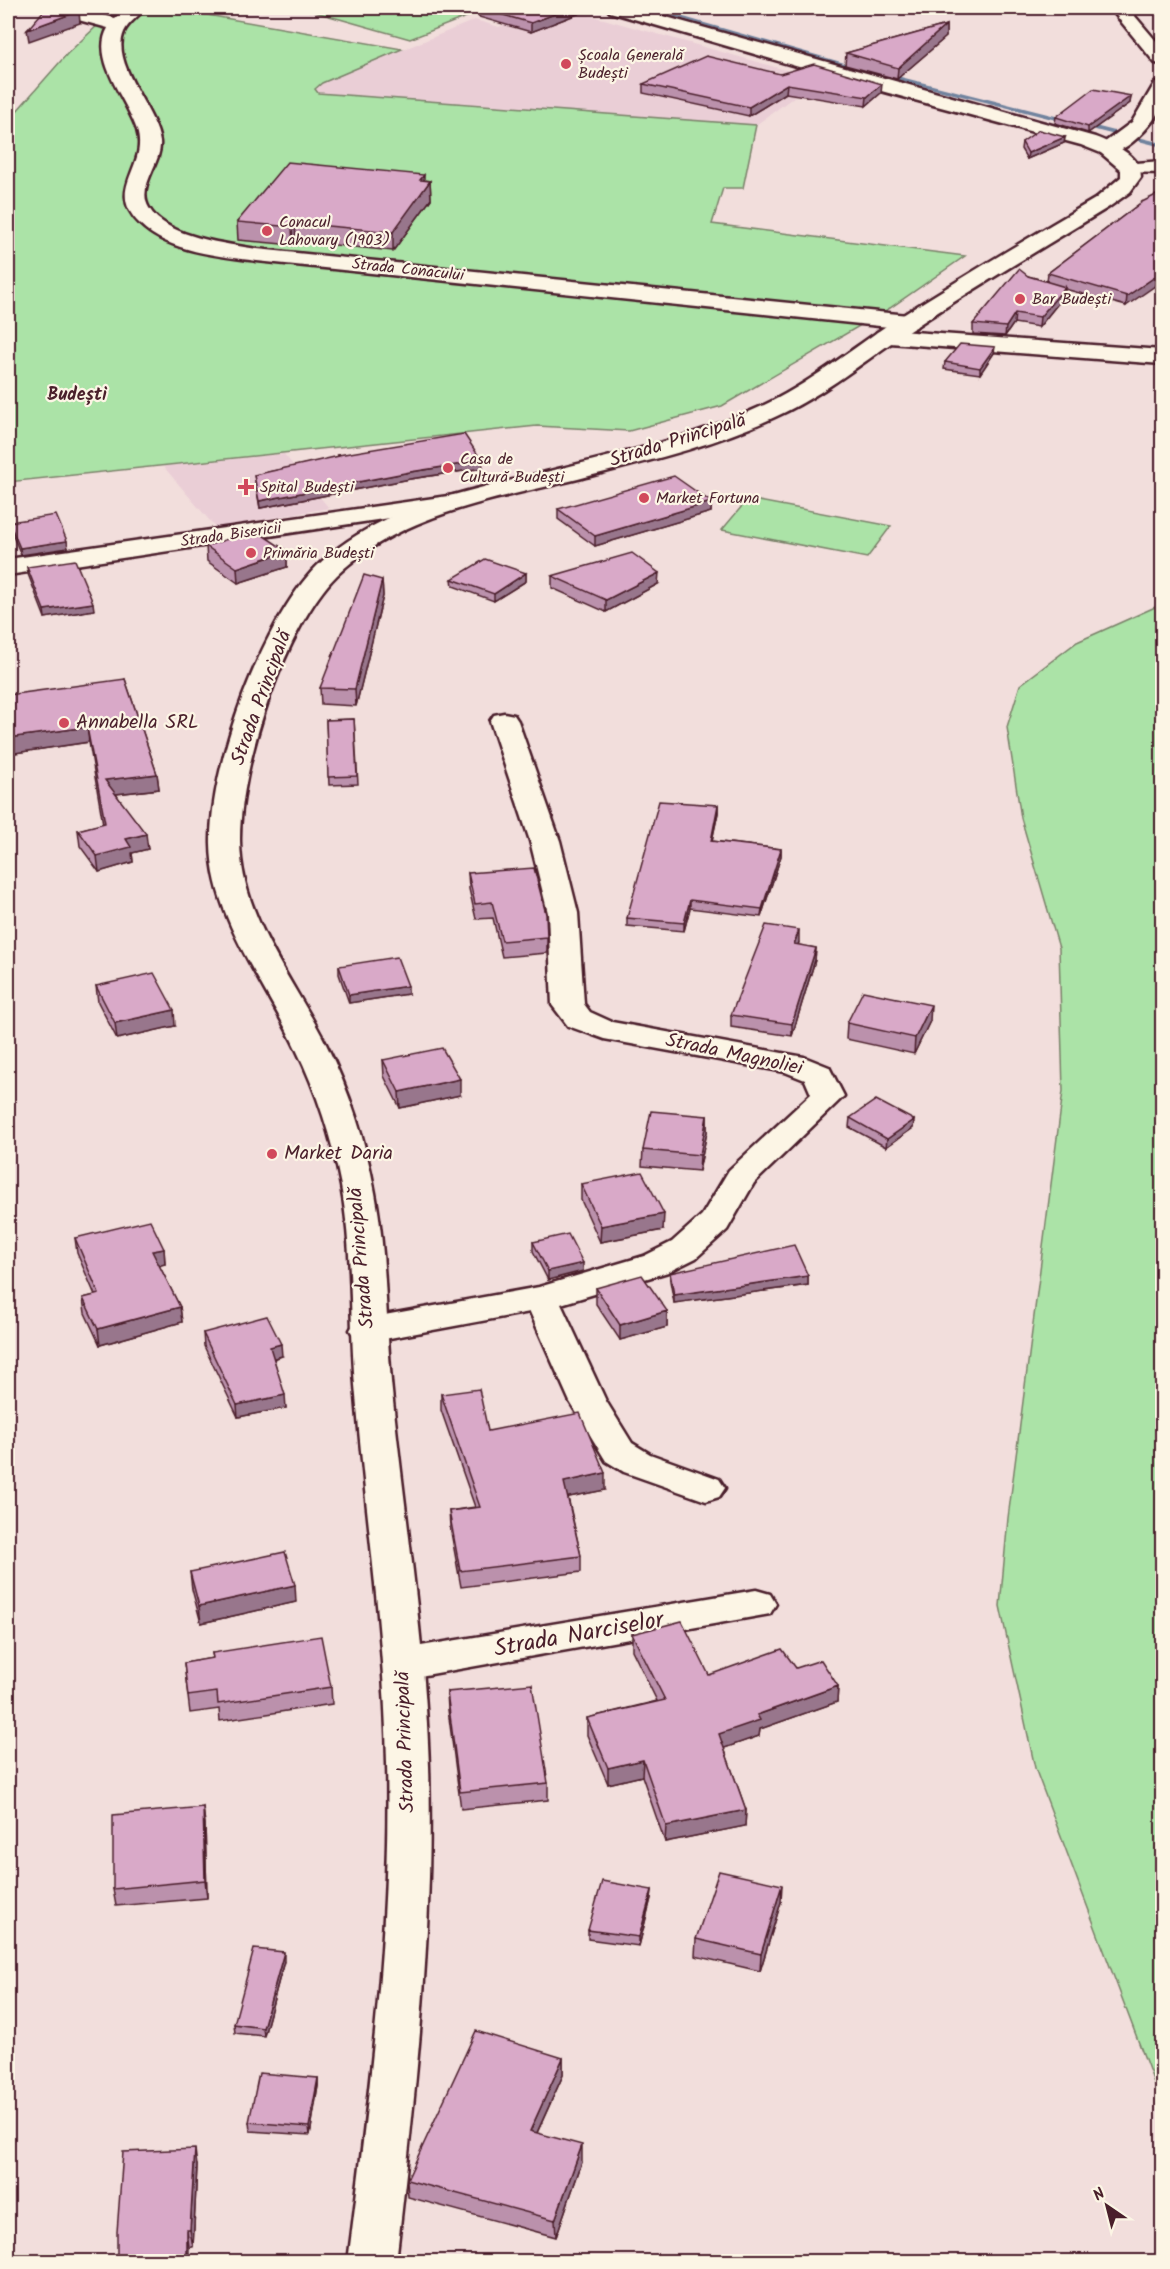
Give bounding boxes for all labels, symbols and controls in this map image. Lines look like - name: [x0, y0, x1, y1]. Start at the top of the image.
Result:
- place label: Școala Generală Budești: [578, 43, 685, 86]
- marker: Școala Generală Budești: [559, 57, 573, 71]
- place label: Conacul Lahovary (1903): [279, 210, 390, 253]
- marker: Conacul Lahovary (1903): [260, 224, 274, 238]
- street label: Strada Conacului: [351, 252, 466, 288]
- place label: Bar Budești: [1032, 287, 1112, 312]
- marker: Bar Budești: [1013, 292, 1027, 306]
- district label: Budești: [47, 381, 107, 410]
- street label: Strada Principală: [606, 405, 752, 477]
- place label: Casa de Cultură Budești: [460, 447, 565, 490]
- marker: Casa de Cultură Budești: [441, 461, 455, 475]
- place label: Spital Budești: [260, 475, 355, 500]
- marker: Spital Budești: [237, 478, 255, 496]
- place label: Market Fortuna: [656, 486, 760, 511]
- marker: Market Fortuna: [637, 491, 651, 505]
- street label: Strada Bisericii: [179, 515, 284, 554]
- place label: Primăria Budești: [263, 541, 375, 566]
- marker: Primăria Budești: [244, 546, 258, 560]
- street label: Strada Principală: [223, 625, 302, 770]
- place label: Annabella SRL: [76, 707, 199, 739]
- marker: Annabella SRL: [57, 716, 71, 730]
- street label: Strada Magnoliei: [662, 1025, 807, 1085]
- place label: Market Daria: [284, 1138, 393, 1170]
- marker: Market Daria: [265, 1147, 279, 1161]
- street label: Strada Principală: [340, 1185, 384, 1330]
- street label: Strada Narciselor: [491, 1601, 669, 1669]
- street label: Strada Principală: [387, 1669, 424, 1813]
- north arrow: [1077, 2176, 1137, 2236]
- text: N: [1088, 2182, 1111, 2208]

